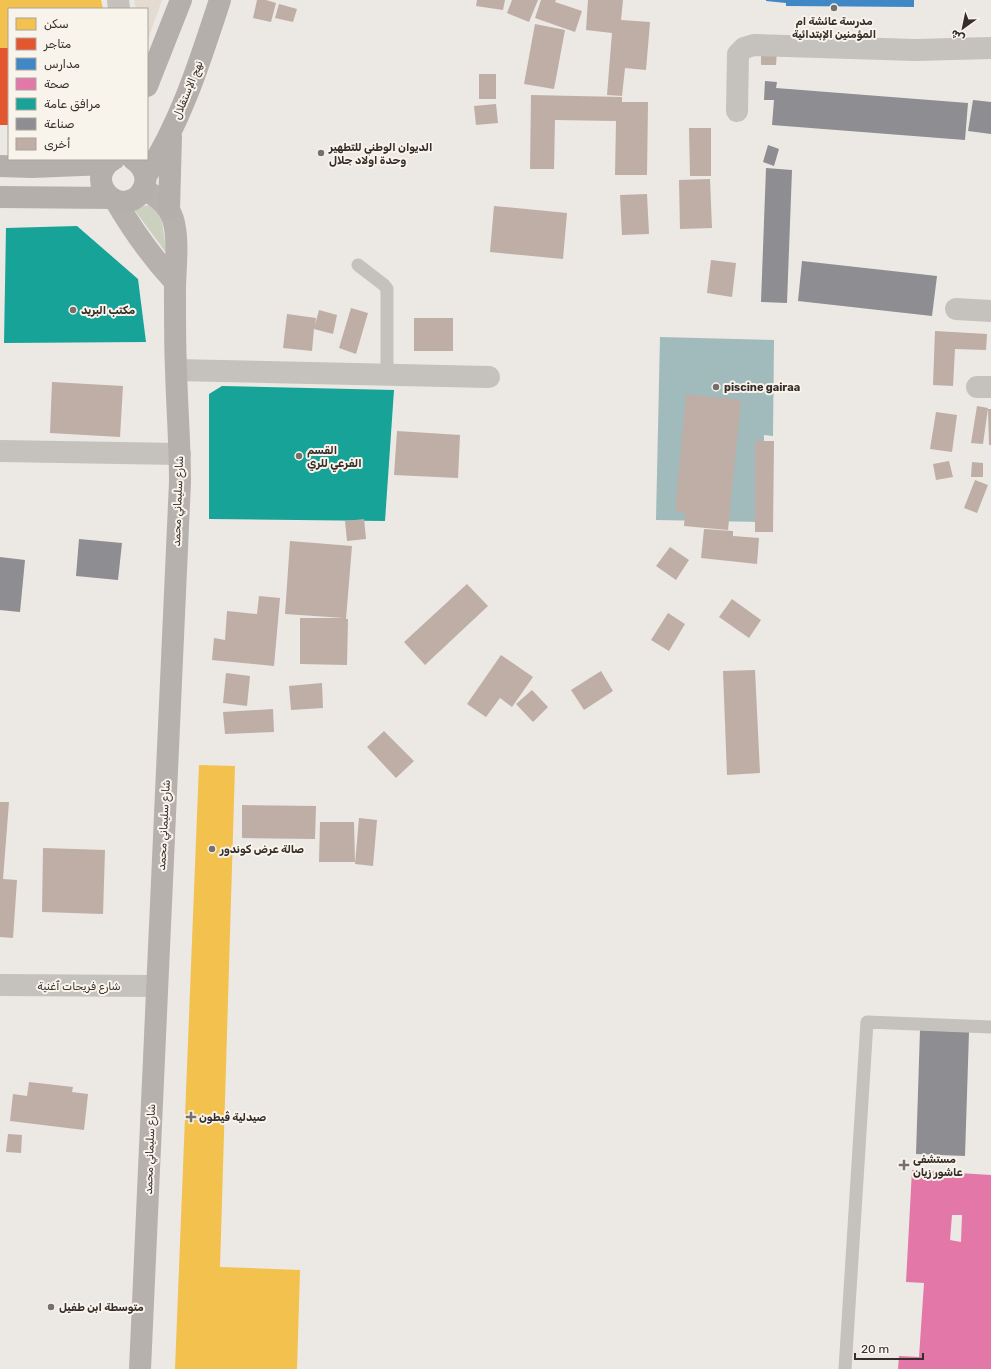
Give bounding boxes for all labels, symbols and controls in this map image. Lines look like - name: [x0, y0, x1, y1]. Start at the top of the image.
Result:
- marker: مدرسة عائشة ام المؤمنين الإبتدائية: [829, 3, 839, 13]
- legend: [8, 8, 148, 160]
- north arrow: [943, 8, 983, 48]
- place label: مدرسة عائشة ام المؤمنين الإبتدائية: [792, 15, 876, 41]
- text: سكن: [44, 17, 69, 31]
- text: ش: [948, 27, 967, 45]
- text: متاجر: [43, 37, 72, 52]
- text: مدارس: [44, 57, 80, 72]
- street label: نهج الإستقلال: [170, 59, 208, 122]
- text: صحة: [44, 77, 69, 91]
- text: مرافق عامة: [44, 97, 101, 112]
- text: صناعة: [44, 117, 74, 131]
- text: أخرى: [44, 137, 70, 152]
- place label: الديوان الوطني للتطهير وحدة اولاد جلال: [328, 141, 432, 167]
- marker: الديوان الوطني للتطهير وحدة اولاد جلال: [316, 148, 326, 158]
- place label: مكتب البريد: [81, 304, 135, 317]
- marker: مكتب البريد: [68, 305, 78, 315]
- place label: piscine gairaa: [724, 381, 800, 394]
- marker: piscine gairaa: [711, 382, 721, 392]
- place label: القسم الفرعي للري: [307, 444, 362, 472]
- marker: القسم الفرعي للري: [294, 451, 304, 461]
- street label: شارع سليماني محمد: [170, 455, 188, 547]
- street label: شارع سليماني محمد: [155, 779, 175, 871]
- place label: صالة عرض كوندور: [219, 843, 304, 856]
- marker: صالة عرض كوندور: [207, 844, 217, 854]
- street label: شارع فريحات ٱغنية: [37, 980, 121, 995]
- street label: شارع سليماني محمد: [142, 1103, 160, 1195]
- place label: صيدلية ڨيطون: [199, 1110, 267, 1124]
- marker: صيدلية ڨيطون: [186, 1112, 196, 1122]
- place label: مستشفى عاشور زيان: [913, 1153, 963, 1179]
- marker: مستشفى عاشور زيان: [898, 1159, 910, 1171]
- place label: متوسطة ابن طفيل: [59, 1301, 144, 1314]
- marker: متوسطة ابن طفيل: [46, 1302, 56, 1312]
- scale bar: [855, 1335, 923, 1361]
- text: 20 m: [861, 1342, 889, 1356]

